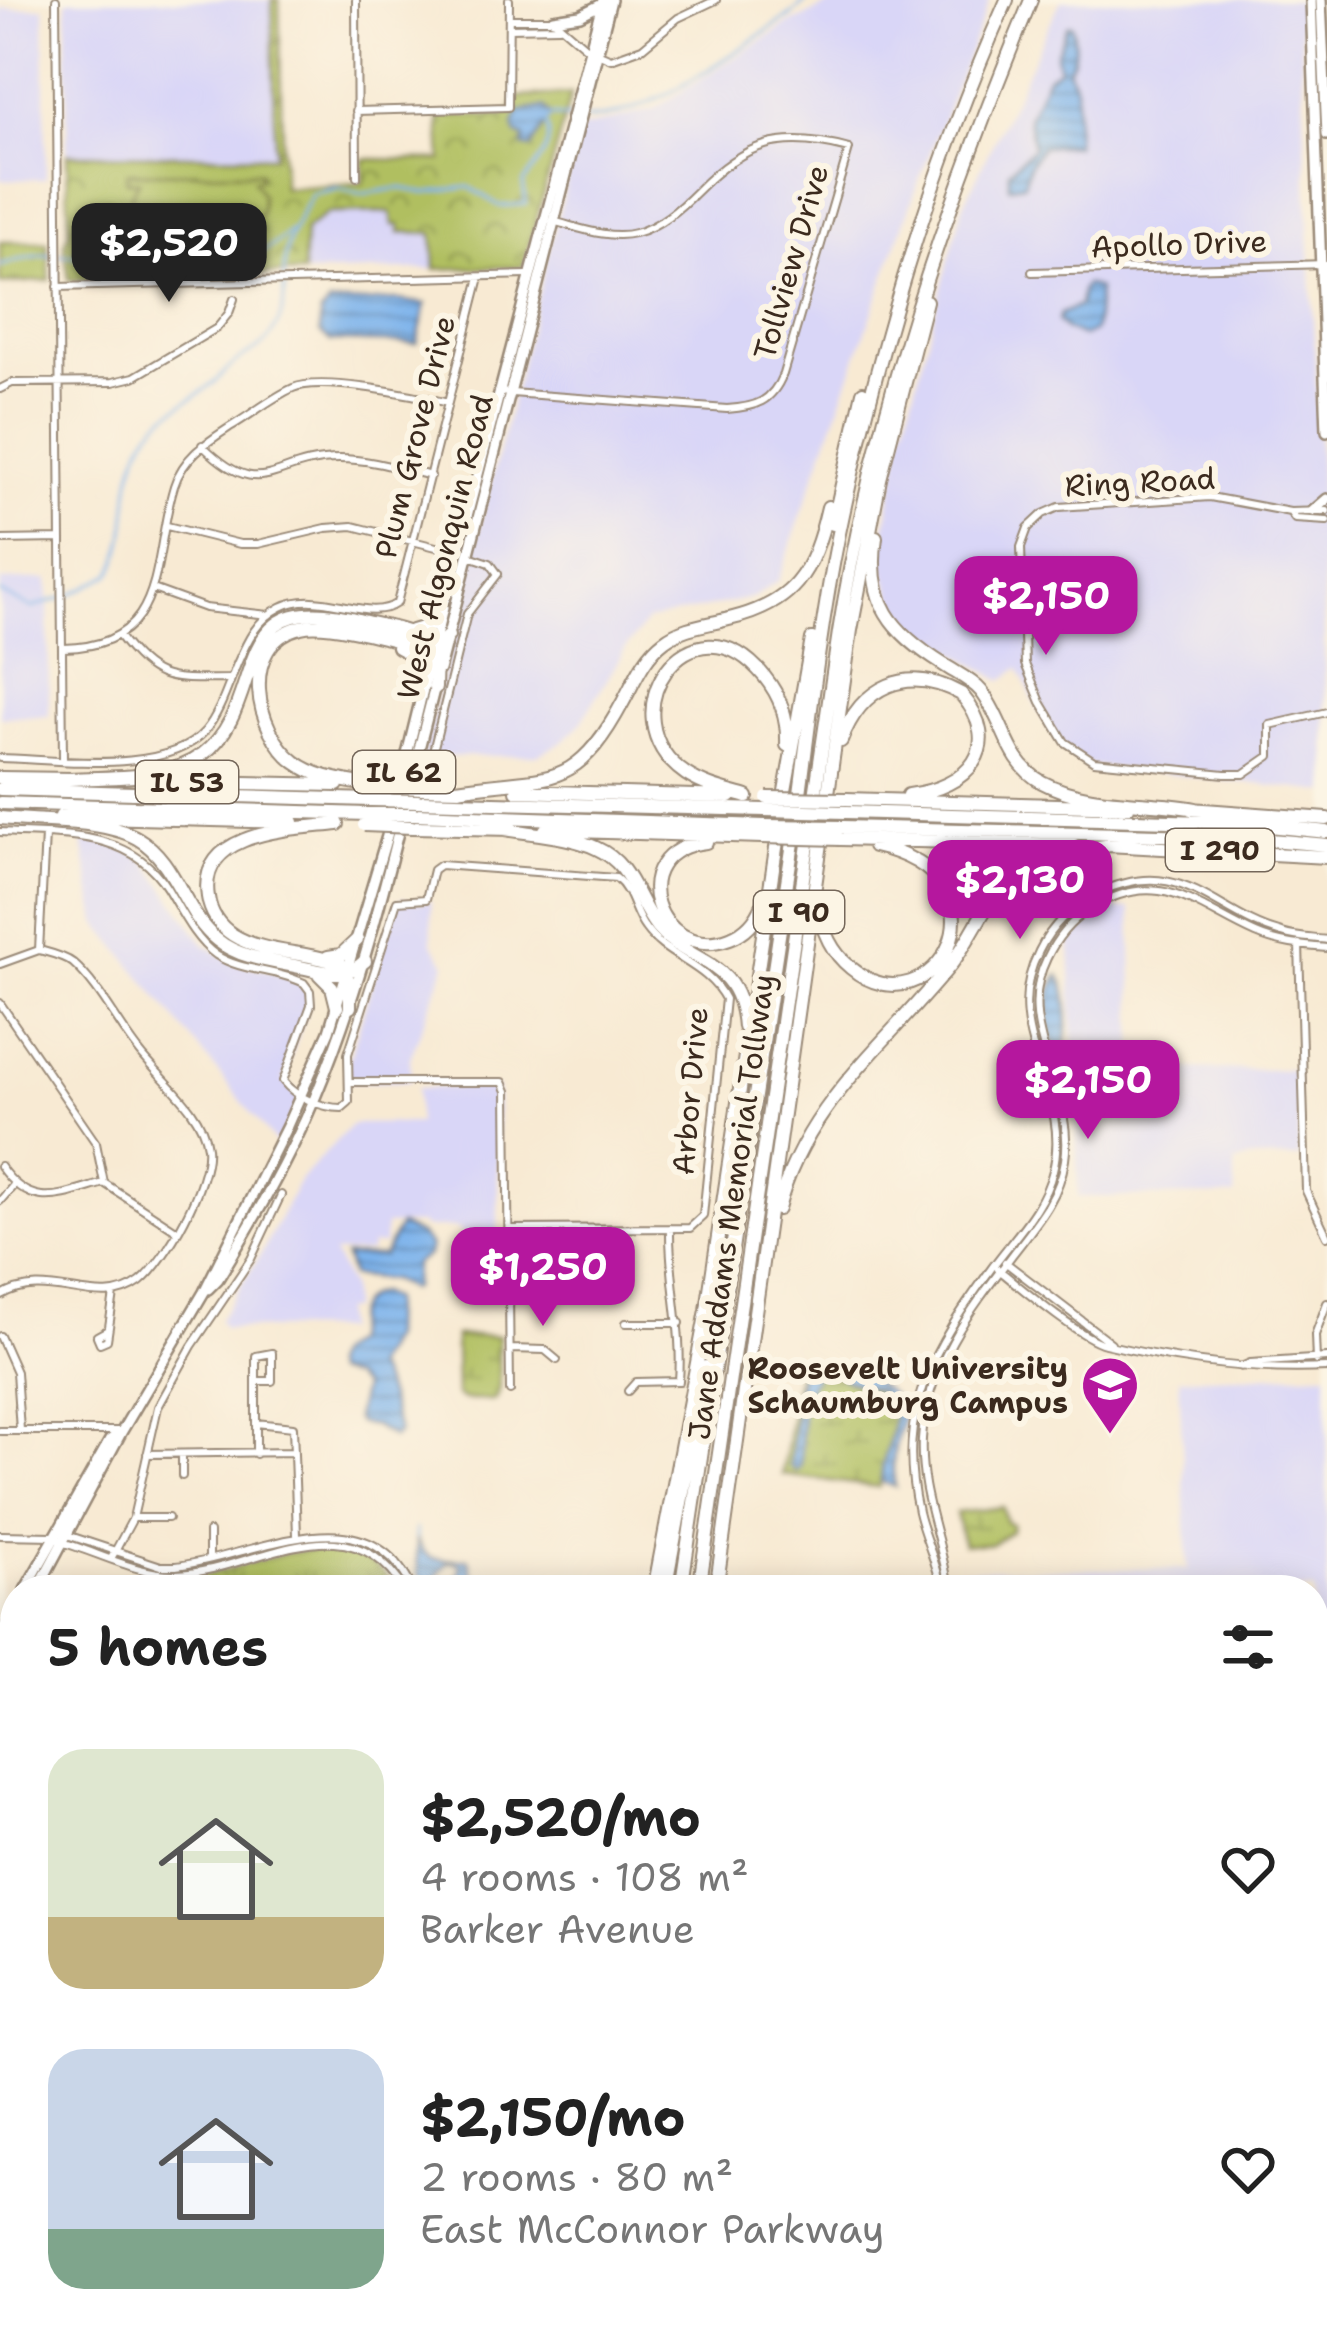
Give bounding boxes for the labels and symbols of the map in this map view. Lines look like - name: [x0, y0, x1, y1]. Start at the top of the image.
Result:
- street label: Tollview Drive: [744, 160, 838, 364]
- pin: $2,520: [71, 203, 267, 305]
- street label: Apollo Drive: [1090, 220, 1268, 268]
- street label: Plum Grove Drive: [365, 311, 465, 563]
- street label: West Algonquin Road: [387, 390, 503, 704]
- street label: Ring Road: [1064, 458, 1216, 506]
- pin: $2,150: [948, 556, 1144, 658]
- road number: IL 62: [353, 751, 455, 793]
- road number: IL 53: [136, 761, 238, 803]
- road number: I 290: [1166, 829, 1274, 871]
- pin: $2,130: [922, 840, 1118, 942]
- road number: I 90: [754, 891, 844, 933]
- street label: Jane Addams Memorial Tollway: [678, 971, 784, 1443]
- street label: Arbor Drive: [662, 1005, 718, 1177]
- pin: $2,150: [990, 1040, 1186, 1142]
- pin: $1,250: [445, 1227, 641, 1329]
- place label: Roosevelt University Schaumburg Campus: [747, 1348, 1068, 1423]
- school or university icon: Roosevelt University Schaumburg Campus: [1079, 1354, 1141, 1436]

